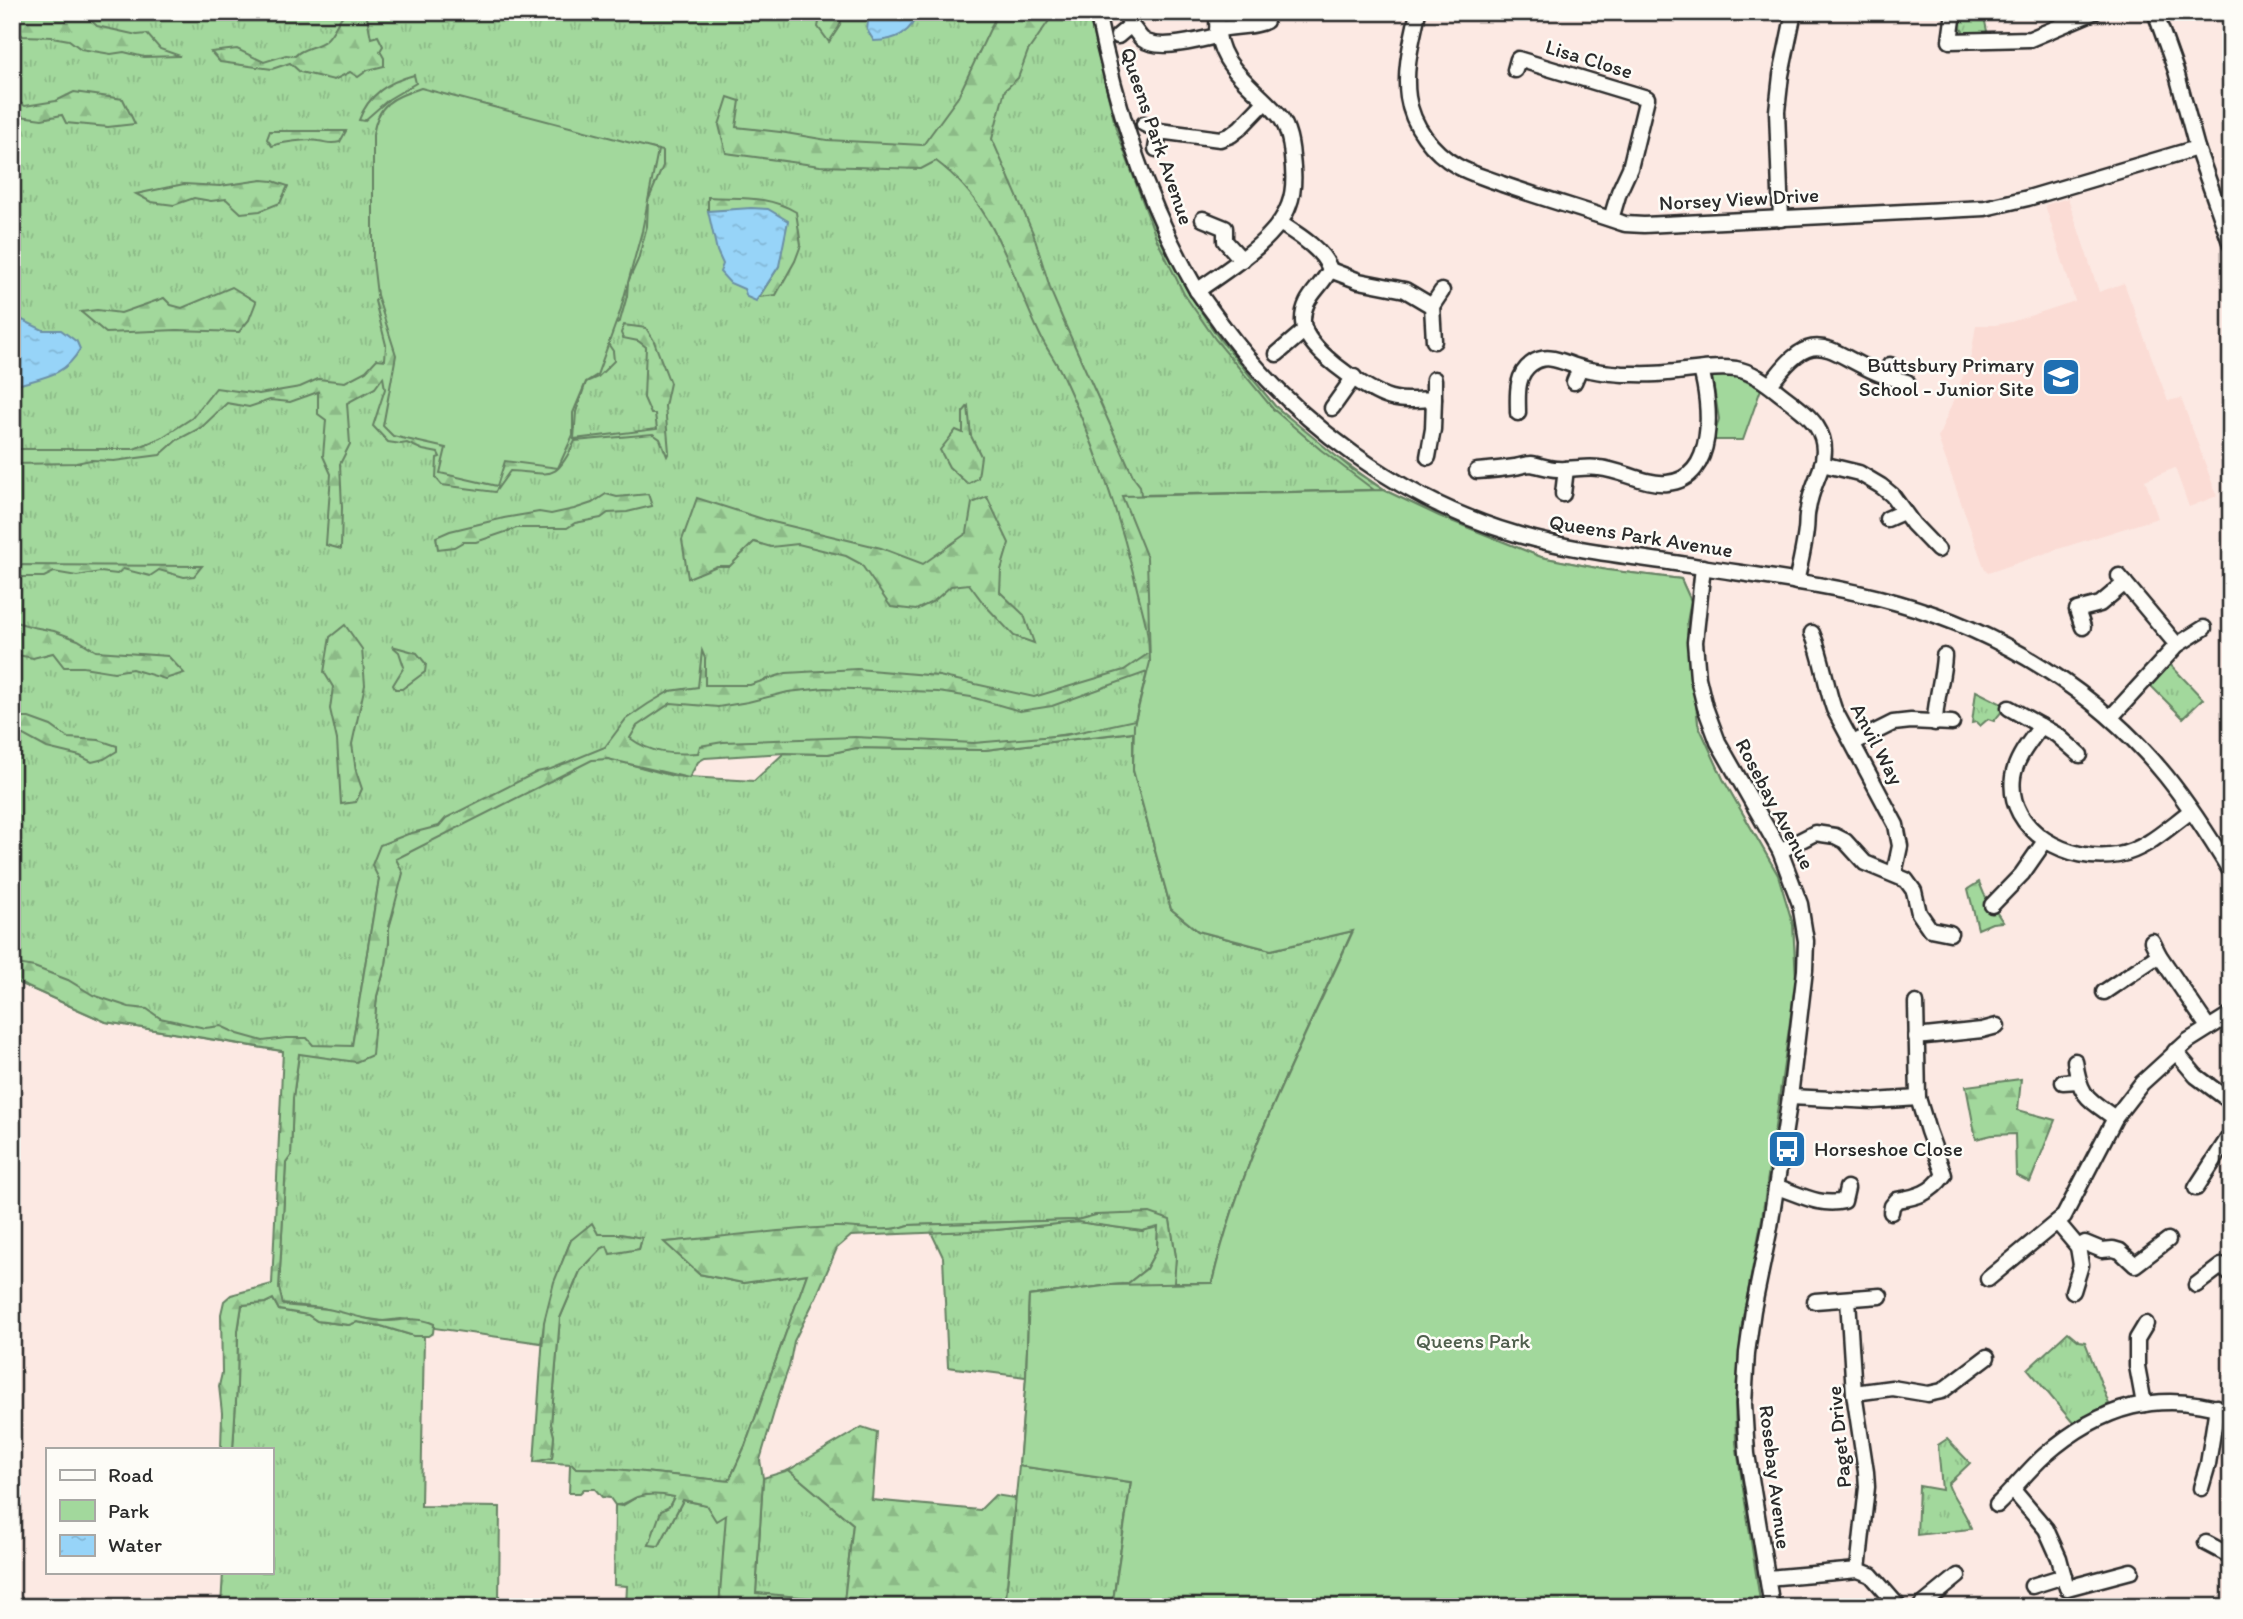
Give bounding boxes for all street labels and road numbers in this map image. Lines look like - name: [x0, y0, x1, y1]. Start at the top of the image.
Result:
- street label: Lisa Close: [1542, 33, 1636, 84]
- street label: Queens Park Avenue: [1115, 44, 1200, 228]
- street label: Norsey View Drive: [1658, 182, 1820, 215]
- street label: Queens Park Avenue: [1547, 509, 1735, 562]
- street label: Anvil Way: [1845, 699, 1909, 789]
- street label: Rosebay Avenue: [1730, 734, 1820, 874]
- street label: Paget Drive: [1821, 1385, 1856, 1489]
- street label: Rosebay Avenue: [1754, 1404, 1797, 1550]

